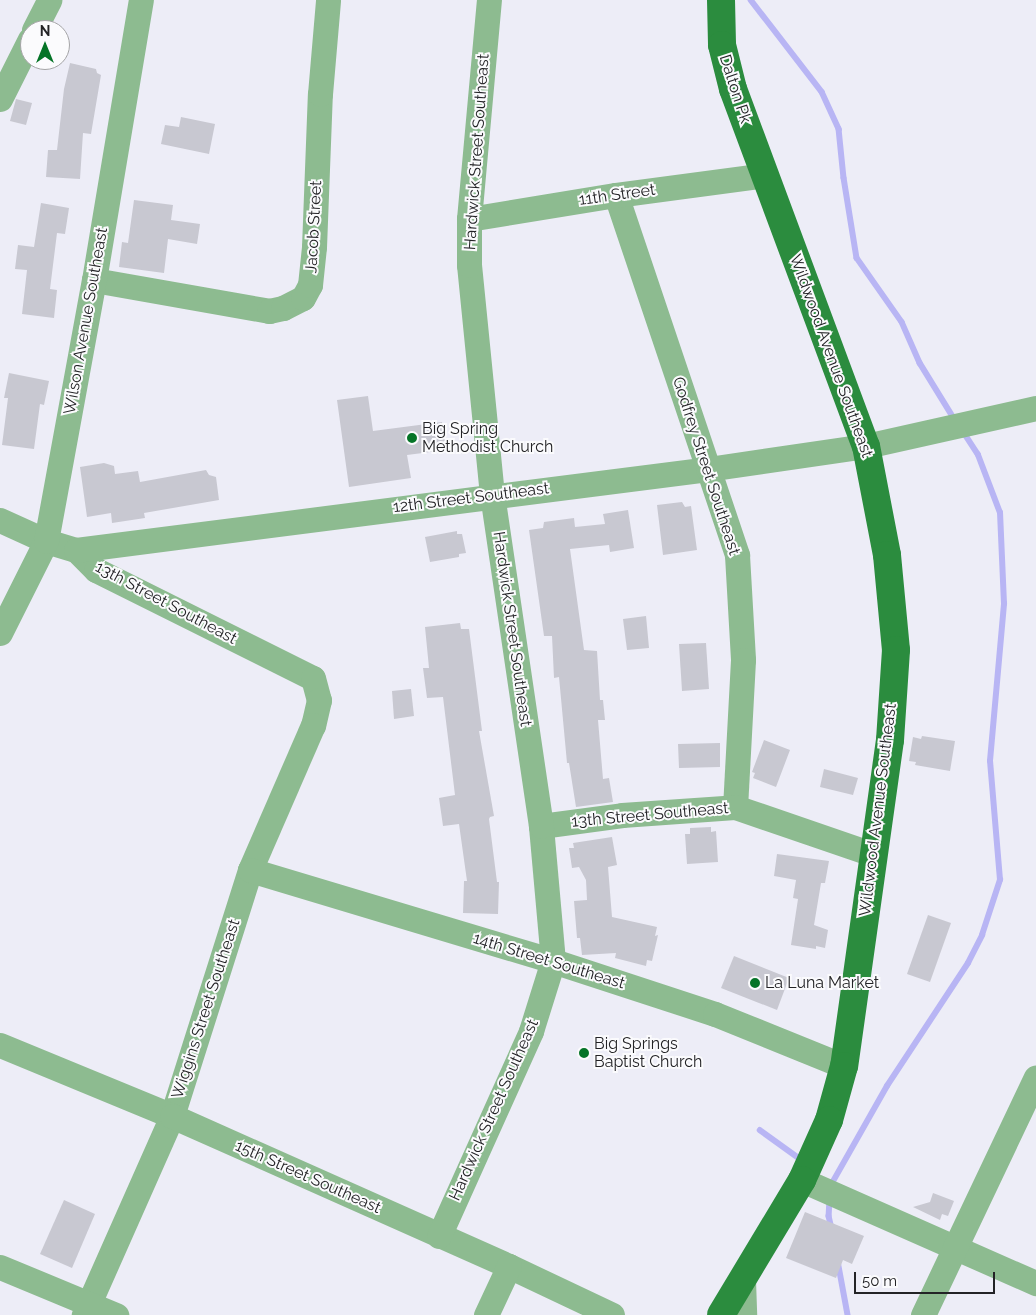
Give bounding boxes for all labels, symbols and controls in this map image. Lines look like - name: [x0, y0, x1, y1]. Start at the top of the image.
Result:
- north arrow: [20, 20, 70, 70]
- text: N: [40, 23, 50, 39]
- street label: Dalton Pk: [715, 52, 755, 126]
- street label: Hardwick Street Southeast: [461, 53, 493, 251]
- street label: Jacob Street: [302, 180, 326, 274]
- street label: 11th Street: [578, 180, 656, 210]
- street label: Wilson Avenue Southeast: [60, 226, 112, 416]
- street label: Wildwood Avenue Southeast: [785, 252, 877, 460]
- street label: Godfrey Street Southeast: [668, 374, 744, 558]
- place label: Big Spring Methodist Church: [422, 419, 553, 457]
- marker: Big Spring Methodist Church: [406, 432, 418, 444]
- street label: 12th Street Southeast: [392, 479, 550, 517]
- street label: Hardwick Street Southeast: [489, 530, 535, 728]
- street label: 13th Street Southeast: [92, 558, 240, 648]
- street label: Wildwood Avenue Southeast: [855, 702, 901, 918]
- street label: 13th Street Southeast: [571, 799, 729, 831]
- street label: Wiggins Street Southeast: [168, 917, 244, 1101]
- street label: 14th Street Southeast: [471, 929, 627, 993]
- place label: La Luna Market: [765, 973, 879, 993]
- marker: La Luna Market: [749, 977, 761, 989]
- street label: Hardwick Street Southeast: [445, 1016, 543, 1204]
- place label: Big Springs Baptist Church: [594, 1034, 702, 1072]
- marker: Big Springs Baptist Church: [578, 1047, 590, 1059]
- street label: 15th Street Southeast: [232, 1136, 384, 1218]
- scale bar: [856, 1262, 997, 1294]
- text: 50 m: [862, 1272, 897, 1290]

